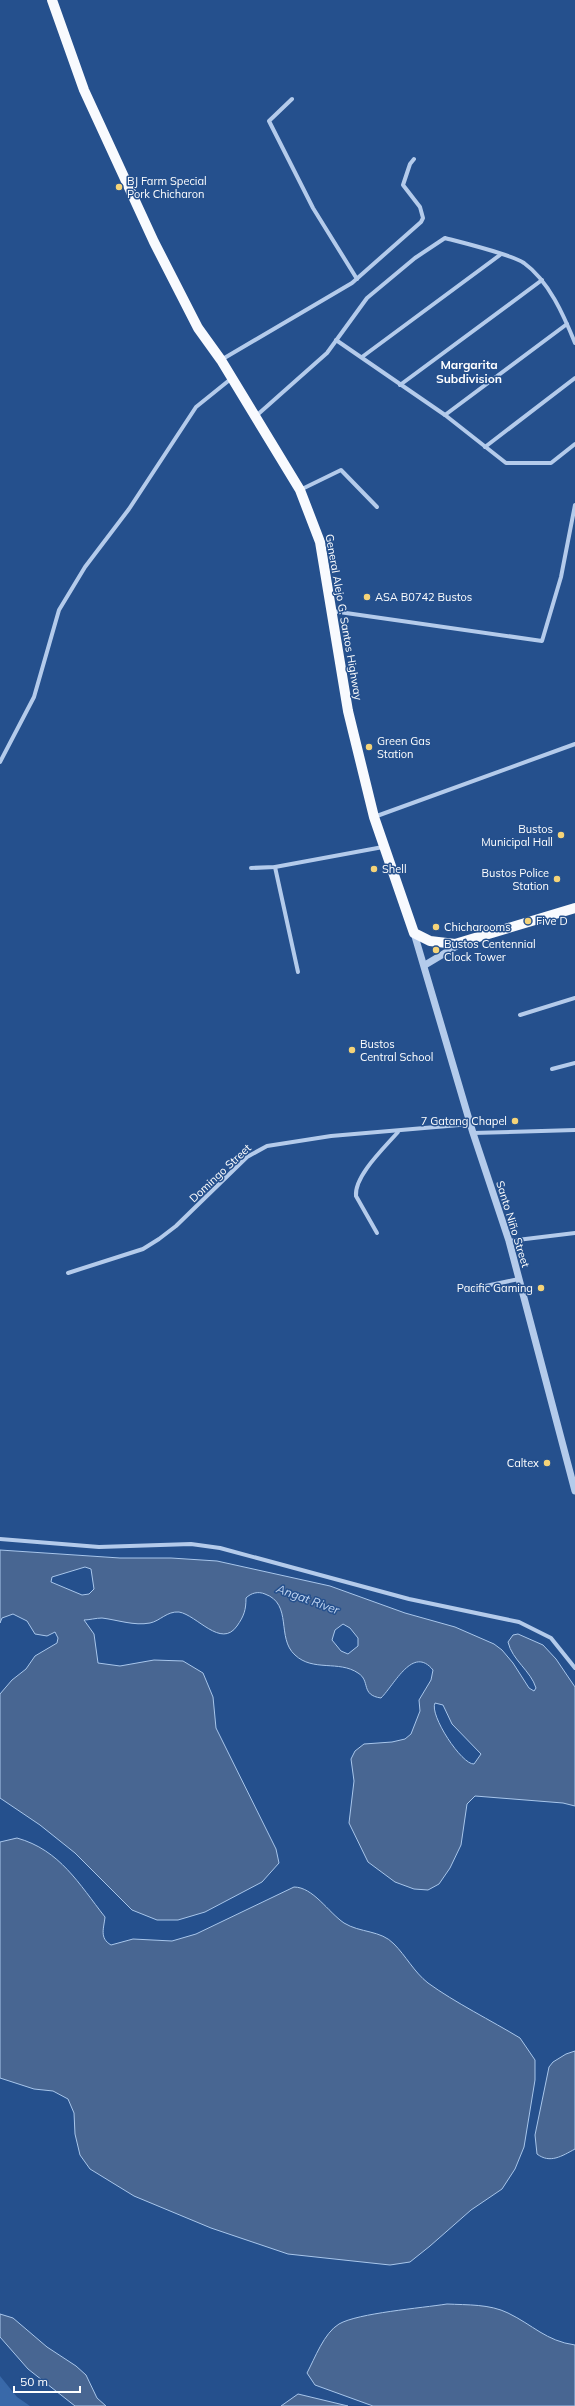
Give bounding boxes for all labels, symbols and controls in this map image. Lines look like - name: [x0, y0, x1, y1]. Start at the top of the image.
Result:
- place label: BJ Farm Special Pork Chicharon: [127, 174, 207, 201]
- marker: BJ Farm Special Pork Chicharon: [114, 182, 124, 192]
- district label: Margarita Subdivision: [436, 357, 502, 386]
- street label: General Alejo G. Santos Highway: [322, 533, 366, 701]
- place label: ASA B0742 Bustos: [375, 590, 472, 604]
- marker: ASA B0742 Bustos: [362, 592, 372, 602]
- place label: Green Gas Station: [377, 734, 430, 761]
- marker: Green Gas Station: [364, 742, 374, 752]
- place label: Bustos Municipal Hall: [481, 822, 553, 849]
- marker: Bustos Municipal Hall: [556, 830, 566, 840]
- place label: Shell: [382, 862, 407, 876]
- marker: Shell: [369, 864, 379, 874]
- place label: Bustos Police Station: [482, 866, 549, 893]
- marker: Bustos Police Station: [552, 874, 562, 884]
- place label: Five D: [536, 914, 568, 928]
- marker: Five D: [523, 916, 533, 926]
- place label: Chicharooms: [444, 920, 511, 934]
- marker: Chicharooms: [431, 922, 441, 932]
- place label: Bustos Centennial Clock Tower: [444, 937, 536, 964]
- marker: Bustos Centennial Clock Tower: [431, 945, 441, 955]
- place label: Bustos Central School: [360, 1037, 433, 1064]
- marker: Bustos Central School: [347, 1045, 357, 1055]
- place label: 7 Gatang Chapel: [421, 1114, 507, 1128]
- marker: 7 Gatang Chapel: [510, 1116, 520, 1126]
- street label: Domingo Street: [186, 1141, 254, 1205]
- street label: Santo Niño Street: [493, 1179, 533, 1269]
- place label: Pacific Gaming: [457, 1281, 533, 1295]
- marker: Pacific Gaming: [536, 1283, 546, 1293]
- place label: Caltex: [507, 1456, 539, 1470]
- marker: Caltex: [542, 1458, 552, 1468]
- water label: Angat River: [274, 1580, 342, 1618]
- scale bar: [14, 2368, 80, 2394]
- text: 50 m: [20, 2374, 48, 2389]

